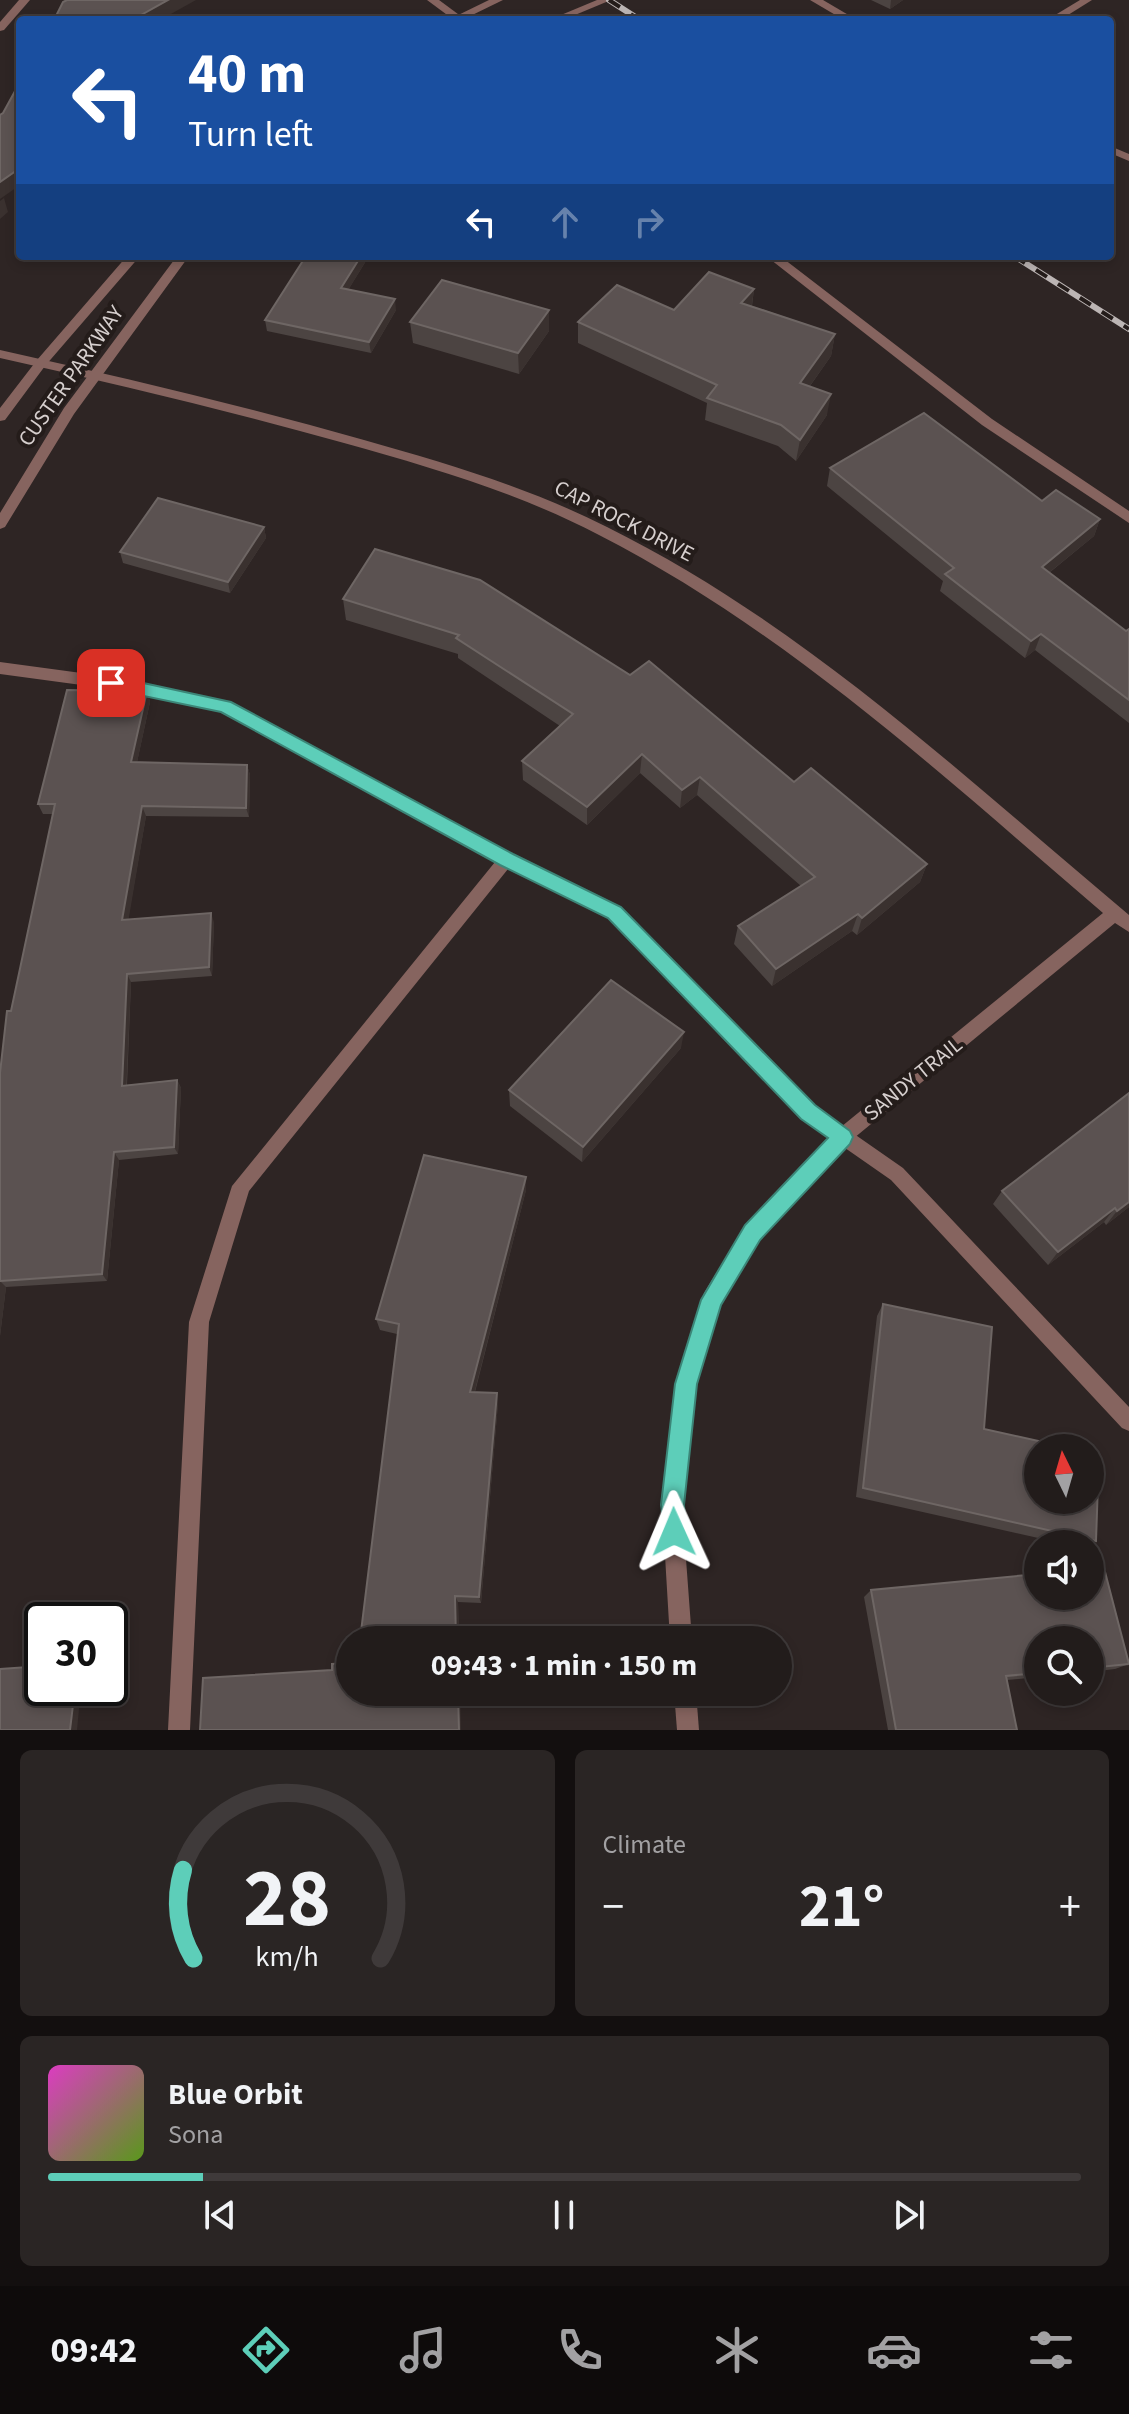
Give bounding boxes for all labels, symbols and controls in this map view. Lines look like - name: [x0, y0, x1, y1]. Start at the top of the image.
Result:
- text: 40 m: [188, 35, 306, 114]
- icon: left: [56, 48, 160, 152]
- text: Turn left: [188, 109, 313, 160]
- icon: left: [459, 200, 503, 244]
- icon: ahead: [543, 200, 587, 244]
- icon: right: [627, 200, 671, 244]
- street label: CUSTER PARKWAY: [10, 299, 132, 453]
- street label: CAP ROCK DRIVE: [549, 472, 699, 570]
- pin: [77, 649, 145, 717]
- icon: arrive: [89, 661, 133, 705]
- street label: SANDY TRAIL: [857, 1029, 969, 1129]
- north arrow: [1024, 1434, 1104, 1514]
- map controls: [1024, 1434, 1104, 1706]
- position arrow: [632, 1490, 716, 1574]
- button: sound: [1024, 1530, 1104, 1610]
- speed limit sign: 30: [24, 1602, 128, 1706]
- button: search: [1024, 1626, 1104, 1706]
- text: 09:43 · 1 min · 150 m: [431, 1644, 697, 1687]
- text: Climate: [603, 1826, 686, 1863]
- text: 28: [243, 1840, 331, 1958]
- text: 21°: [799, 1865, 884, 1950]
- text: −: [603, 1876, 624, 1939]
- text: +: [1059, 1876, 1081, 1939]
- text: km/h: [256, 1937, 319, 1977]
- text: Blue Orbit: [168, 2073, 303, 2116]
- text: Sona: [168, 2116, 223, 2153]
- icon: previous: [198, 2193, 242, 2237]
- icon: pause: [542, 2193, 586, 2237]
- icon: next: [887, 2193, 931, 2237]
- icon: directions: [238, 2322, 294, 2378]
- icon: music: [395, 2322, 451, 2378]
- icon: phone: [552, 2322, 608, 2378]
- icon: climate: [709, 2322, 765, 2378]
- icon: car: [866, 2322, 922, 2378]
- icon: filters: [1023, 2322, 1079, 2378]
- text: 09:42: [50, 2325, 137, 2376]

